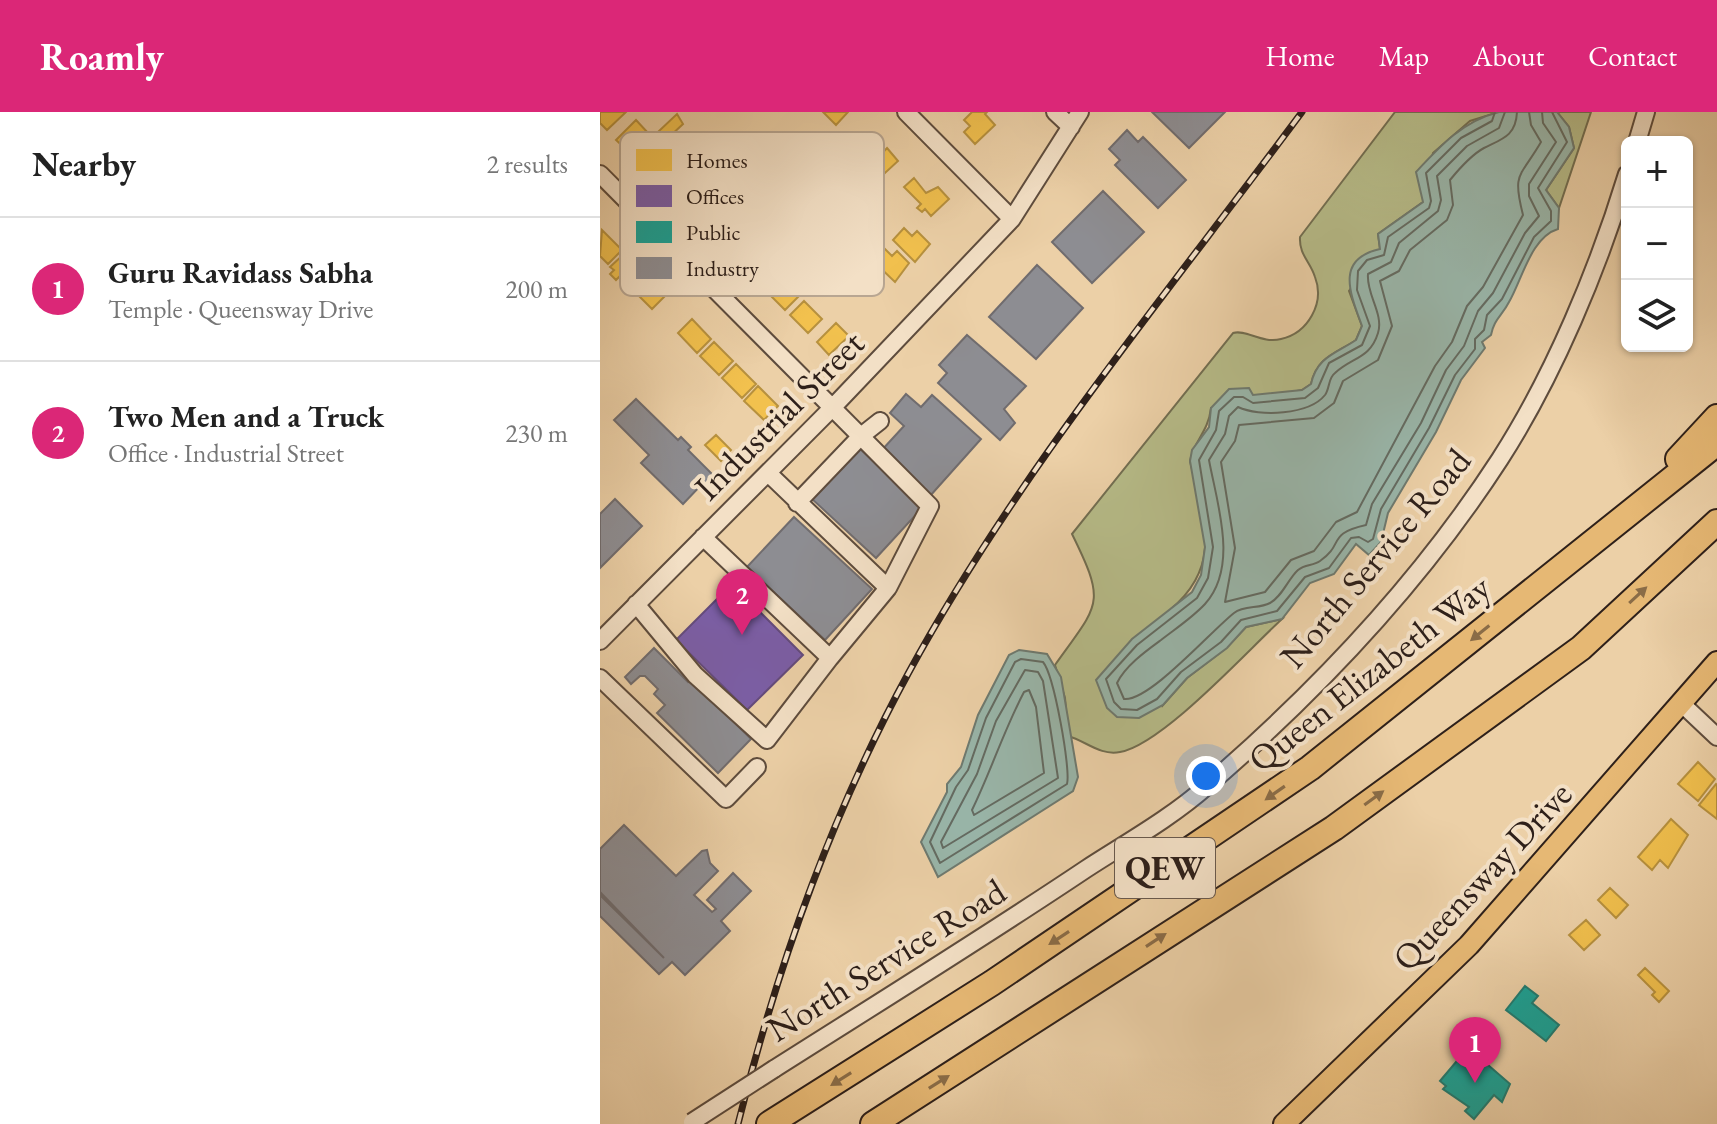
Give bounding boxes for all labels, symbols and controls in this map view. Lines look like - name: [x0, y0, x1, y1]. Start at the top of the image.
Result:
- text: Roamly: [40, 32, 164, 81]
- text: Home: [1265, 38, 1335, 74]
- text: Map: [1379, 38, 1429, 74]
- text: About: [1473, 38, 1544, 74]
- text: Contact: [1588, 38, 1677, 74]
- legend: [620, 132, 884, 296]
- map controls: [1621, 136, 1693, 352]
- button: +: [1621, 136, 1693, 208]
- text: Nearby: [32, 142, 136, 186]
- text: Homes: [686, 146, 748, 175]
- text: 2 results: [487, 147, 568, 181]
- text: Offices: [686, 182, 744, 211]
- button: −: [1621, 208, 1693, 280]
- text: Public: [686, 218, 740, 247]
- text: Guru Ravidass Sabha: [108, 253, 373, 292]
- text: Industry: [686, 254, 759, 283]
- text: 1: [51, 272, 65, 306]
- text: 200 m: [505, 272, 568, 306]
- button: layers: [1621, 280, 1693, 352]
- text: Temple · Queensway Drive: [108, 292, 374, 326]
- street label: Industrial Street: [684, 320, 874, 510]
- text: Two Men and a Truck: [108, 397, 384, 436]
- text: 2: [51, 416, 65, 450]
- text: 230 m: [505, 416, 568, 450]
- text: Office · Industrial Street: [108, 436, 344, 470]
- street label: North Service Road: [1269, 438, 1481, 678]
- street label: Queen Elizabeth Way: [1238, 564, 1500, 782]
- pin: 2: [716, 569, 768, 635]
- one-way arrow: [1628, 586, 1647, 604]
- one-way arrow: [1470, 624, 1490, 641]
- your location: [1186, 756, 1226, 796]
- street label: Queensway Drive: [1382, 771, 1582, 981]
- one-way arrow: [1264, 785, 1285, 800]
- one-way arrow: [1364, 791, 1385, 806]
- road number: QEW: [1115, 838, 1215, 898]
- street label: North Service Road: [758, 867, 1015, 1052]
- one-way arrow: [1049, 930, 1070, 945]
- one-way arrow: [1146, 932, 1167, 947]
- pin: 1: [1449, 1017, 1501, 1083]
- one-way arrow: [830, 1071, 852, 1085]
- one-way arrow: [928, 1076, 950, 1090]

